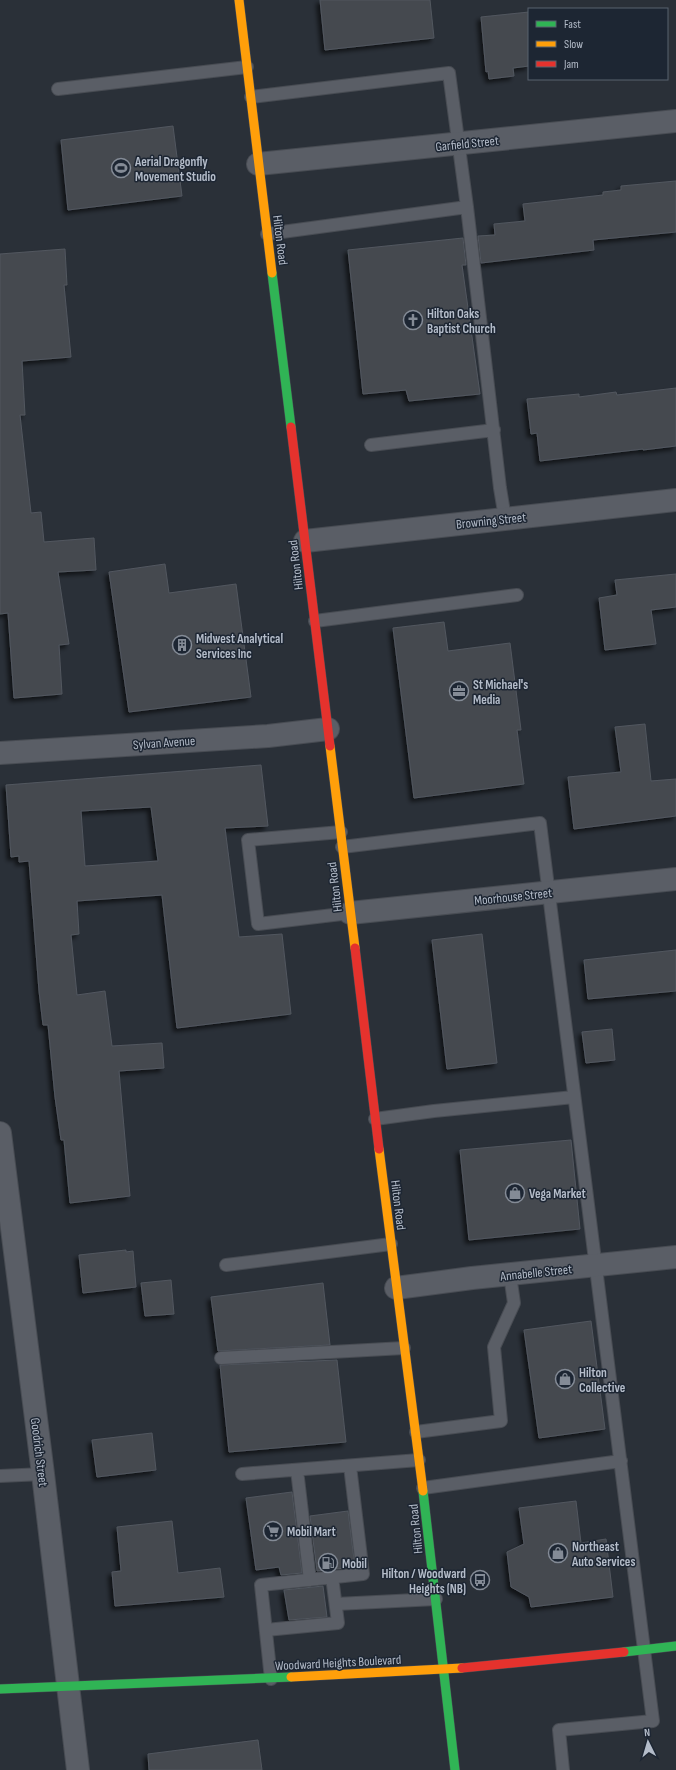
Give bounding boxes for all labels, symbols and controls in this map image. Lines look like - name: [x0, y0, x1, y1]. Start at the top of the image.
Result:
- legend: [528, 8, 668, 80]
- text: Fast: [564, 17, 581, 32]
- text: Slow: [564, 37, 583, 52]
- text: Jam: [563, 57, 579, 72]
- street label: Garfield Street: [435, 133, 500, 155]
- place label: Aerial Dragonfly Movement Studio: [134, 154, 216, 185]
- sports icon: Aerial Dragonfly Movement Studio: [110, 157, 132, 179]
- street label: Hilton Road: [269, 214, 291, 266]
- place label: Hilton Oaks Baptist Church: [427, 306, 496, 337]
- church icon: Hilton Oaks Baptist Church: [402, 309, 424, 331]
- street label: Browning Street: [455, 509, 527, 533]
- street label: Hilton Road: [285, 539, 307, 591]
- place label: Midwest Analytical Services Inc: [196, 631, 283, 662]
- building icon: Midwest Analytical Services Inc: [171, 634, 193, 656]
- place label: St Michael's Media: [473, 677, 528, 708]
- office icon: St Michael's Media: [448, 680, 470, 702]
- street label: Sylvan Avenue: [132, 733, 196, 753]
- street label: Hilton Road: [324, 861, 346, 913]
- street label: Moorhouse Street: [473, 885, 553, 909]
- street label: Hilton Road: [387, 1179, 409, 1231]
- shop icon: Vega Market: [504, 1182, 526, 1204]
- place label: Vega Market: [529, 1186, 586, 1202]
- street label: Annabelle Street: [498, 1261, 573, 1285]
- place label: Hilton Collective: [579, 1365, 626, 1396]
- shop icon: Hilton Collective: [554, 1368, 576, 1390]
- street label: Goodrich Street: [27, 1417, 51, 1487]
- street label: Hilton Road: [405, 1503, 427, 1555]
- supermarket icon: Mobil Mart: [262, 1520, 284, 1542]
- place label: Mobil Mart: [287, 1524, 337, 1540]
- place label: Northeast Auto Services: [571, 1539, 635, 1570]
- shop icon: Northeast Auto Services: [547, 1542, 569, 1564]
- fuel station icon: Mobil: [317, 1552, 339, 1574]
- place label: Mobil: [342, 1556, 367, 1572]
- place label: Hilton / Woodward Heights (NB): [381, 1566, 466, 1597]
- bus stop icon: Hilton / Woodward Heights (NB): [469, 1569, 491, 1591]
- street label: Woodward Heights Boulevard: [275, 1652, 402, 1674]
- north arrow: [628, 1722, 668, 1762]
- text: N: [644, 1726, 651, 1739]

